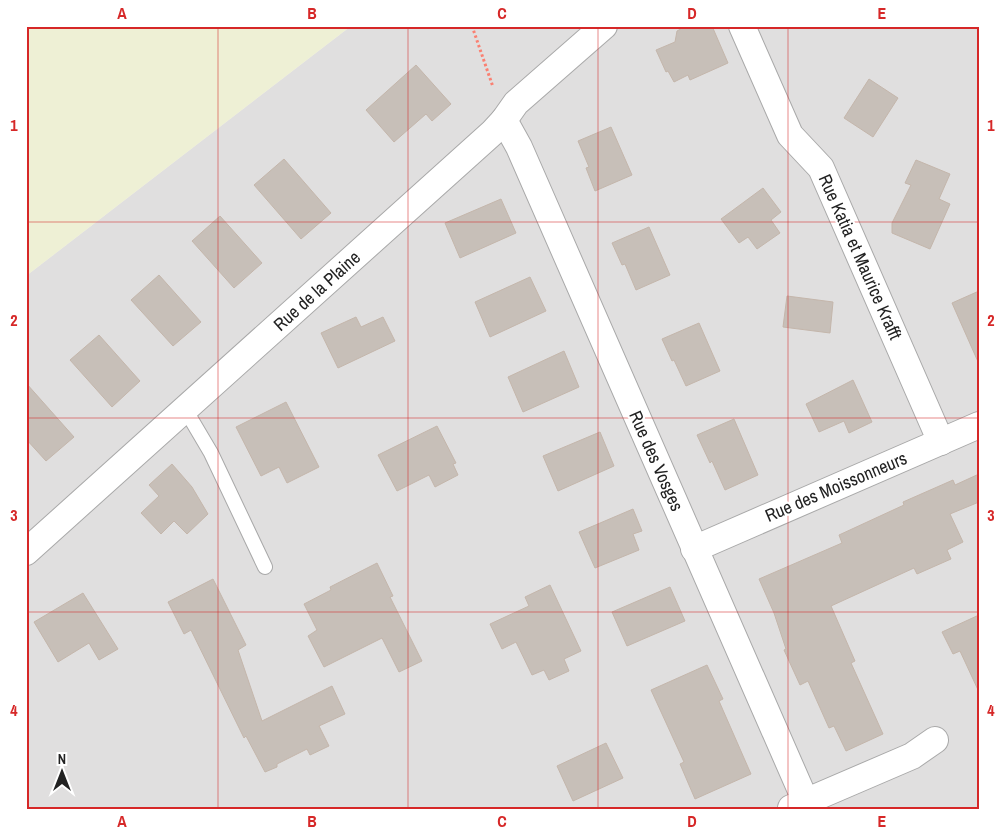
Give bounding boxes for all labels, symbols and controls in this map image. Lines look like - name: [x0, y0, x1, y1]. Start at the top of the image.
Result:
- text: A: [117, 2, 127, 24]
- text: B: [307, 2, 317, 24]
- text: C: [497, 2, 507, 24]
- text: D: [687, 2, 697, 24]
- text: E: [878, 2, 887, 24]
- text: 1: [10, 114, 18, 136]
- text: 1: [987, 114, 995, 136]
- street label: Rue Katia et Maurice Krafft: [813, 170, 908, 343]
- street label: Rue de la Plaine: [268, 245, 366, 336]
- text: 2: [10, 309, 18, 331]
- text: 2: [987, 309, 995, 331]
- street label: Rue des Vosges: [623, 407, 690, 515]
- street label: Rue des Moissonneurs: [761, 445, 911, 528]
- text: 3: [10, 504, 18, 526]
- text: 3: [987, 504, 995, 526]
- text: 4: [10, 699, 18, 721]
- text: 4: [987, 699, 995, 721]
- north arrow: [38, 748, 88, 798]
- text: N: [58, 750, 66, 768]
- text: A: [117, 810, 127, 832]
- text: B: [307, 810, 317, 832]
- text: C: [497, 810, 507, 832]
- text: D: [687, 810, 697, 832]
- text: E: [878, 810, 887, 832]

